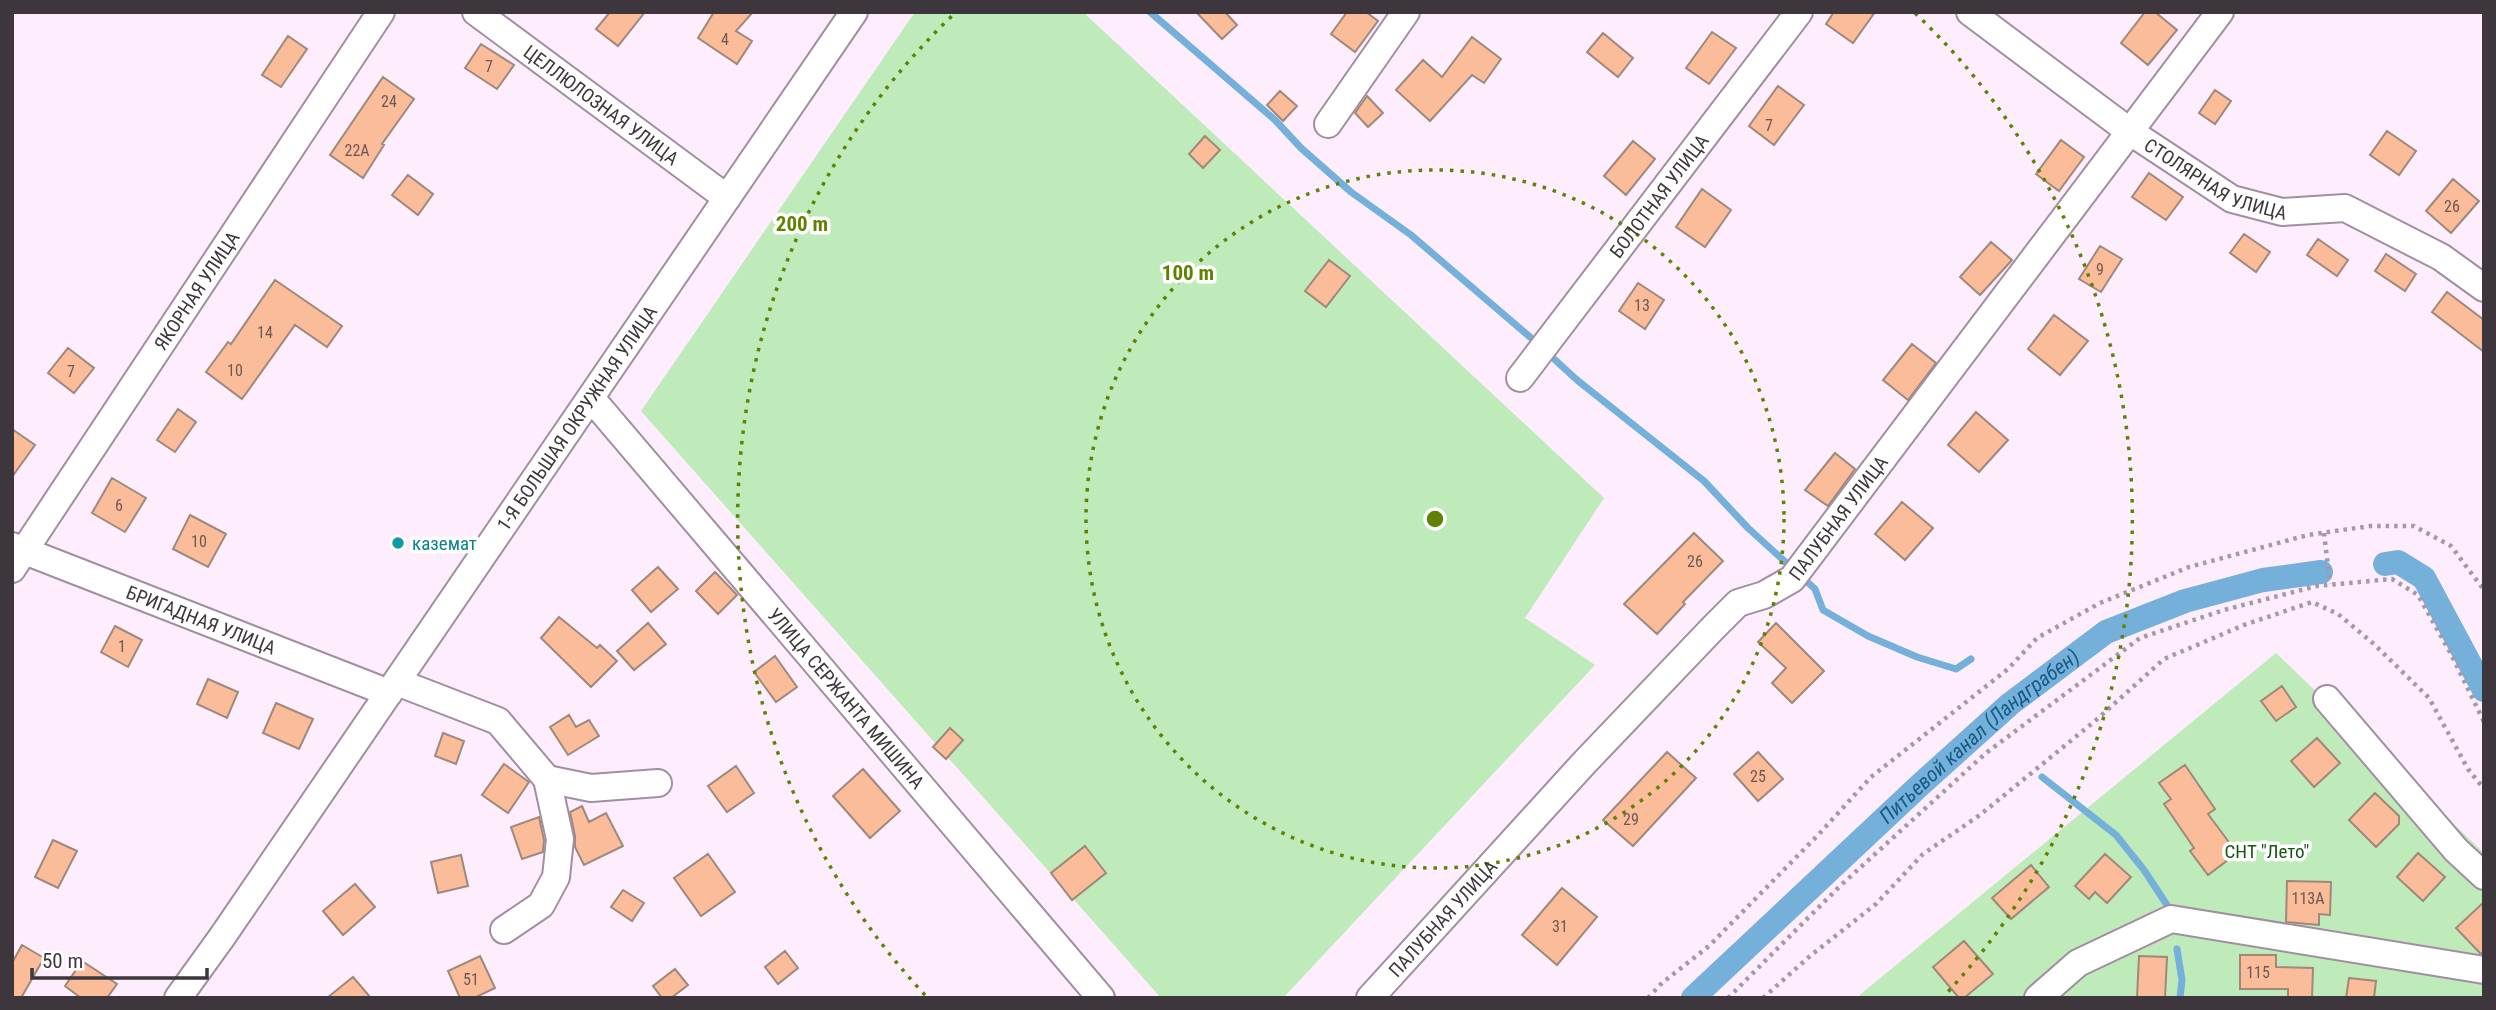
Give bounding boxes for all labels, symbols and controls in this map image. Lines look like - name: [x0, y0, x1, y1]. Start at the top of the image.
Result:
- house number: 4: [721, 30, 729, 49]
- street label: ЦЕЛЛЮЛОЗНАЯ УЛИЦА: [519, 40, 683, 170]
- house number: 7: [485, 57, 493, 76]
- house number: 24: [381, 92, 397, 111]
- house number: 7: [1765, 116, 1773, 135]
- street label: БОЛОТНАЯ УЛИЦА: [1605, 130, 1714, 262]
- street label: СТОЛЯРНАЯ УЛИЦА: [2140, 133, 2289, 225]
- house number: 22А: [344, 141, 370, 160]
- house number: 26: [2444, 197, 2460, 216]
- text: 200 m: [776, 212, 828, 236]
- street label: ЯКОРНАЯ УЛИЦА: [149, 227, 245, 355]
- house number: 9: [2096, 260, 2104, 279]
- text: 100 m: [1162, 261, 1214, 285]
- house number: 13: [1634, 296, 1650, 315]
- street label: 1-Я БОЛЬШАЯ ОКРУЖНАЯ УЛИЦА: [492, 301, 662, 535]
- house number: 14: [257, 323, 273, 342]
- house number: 10: [227, 361, 243, 380]
- house number: 7: [67, 362, 75, 381]
- street label: ПАЛУБНАЯ УЛИЦА: [1784, 451, 1893, 585]
- house number: 6: [115, 496, 123, 515]
- centre of rings: [1423, 507, 1447, 531]
- house number: 10: [191, 532, 207, 551]
- place label: каземат: [412, 532, 477, 555]
- marker: каземат: [390, 535, 406, 551]
- house number: 26: [1687, 552, 1703, 571]
- street label: БРИГАДНАЯ УЛИЦА: [123, 581, 279, 660]
- street label: УЛИЦА СЕРЖАНТА МИШИНА: [763, 603, 929, 794]
- house number: 1: [118, 637, 126, 656]
- water label: Питьевой канал (Ландграбен): [1875, 644, 2084, 829]
- house number: 25: [1750, 767, 1766, 786]
- house number: 29: [1623, 810, 1639, 829]
- park label: СНТ "Лето": [2225, 840, 2309, 863]
- street label: ПАЛУБНАЯ УЛИЦА: [1384, 855, 1502, 982]
- house number: 113А: [2292, 889, 2324, 908]
- house number: 31: [1552, 917, 1568, 936]
- scale bar: [32, 936, 206, 980]
- text: 50 m: [42, 949, 83, 973]
- house number: 115: [2246, 963, 2270, 982]
- house number: 51: [463, 970, 479, 989]

